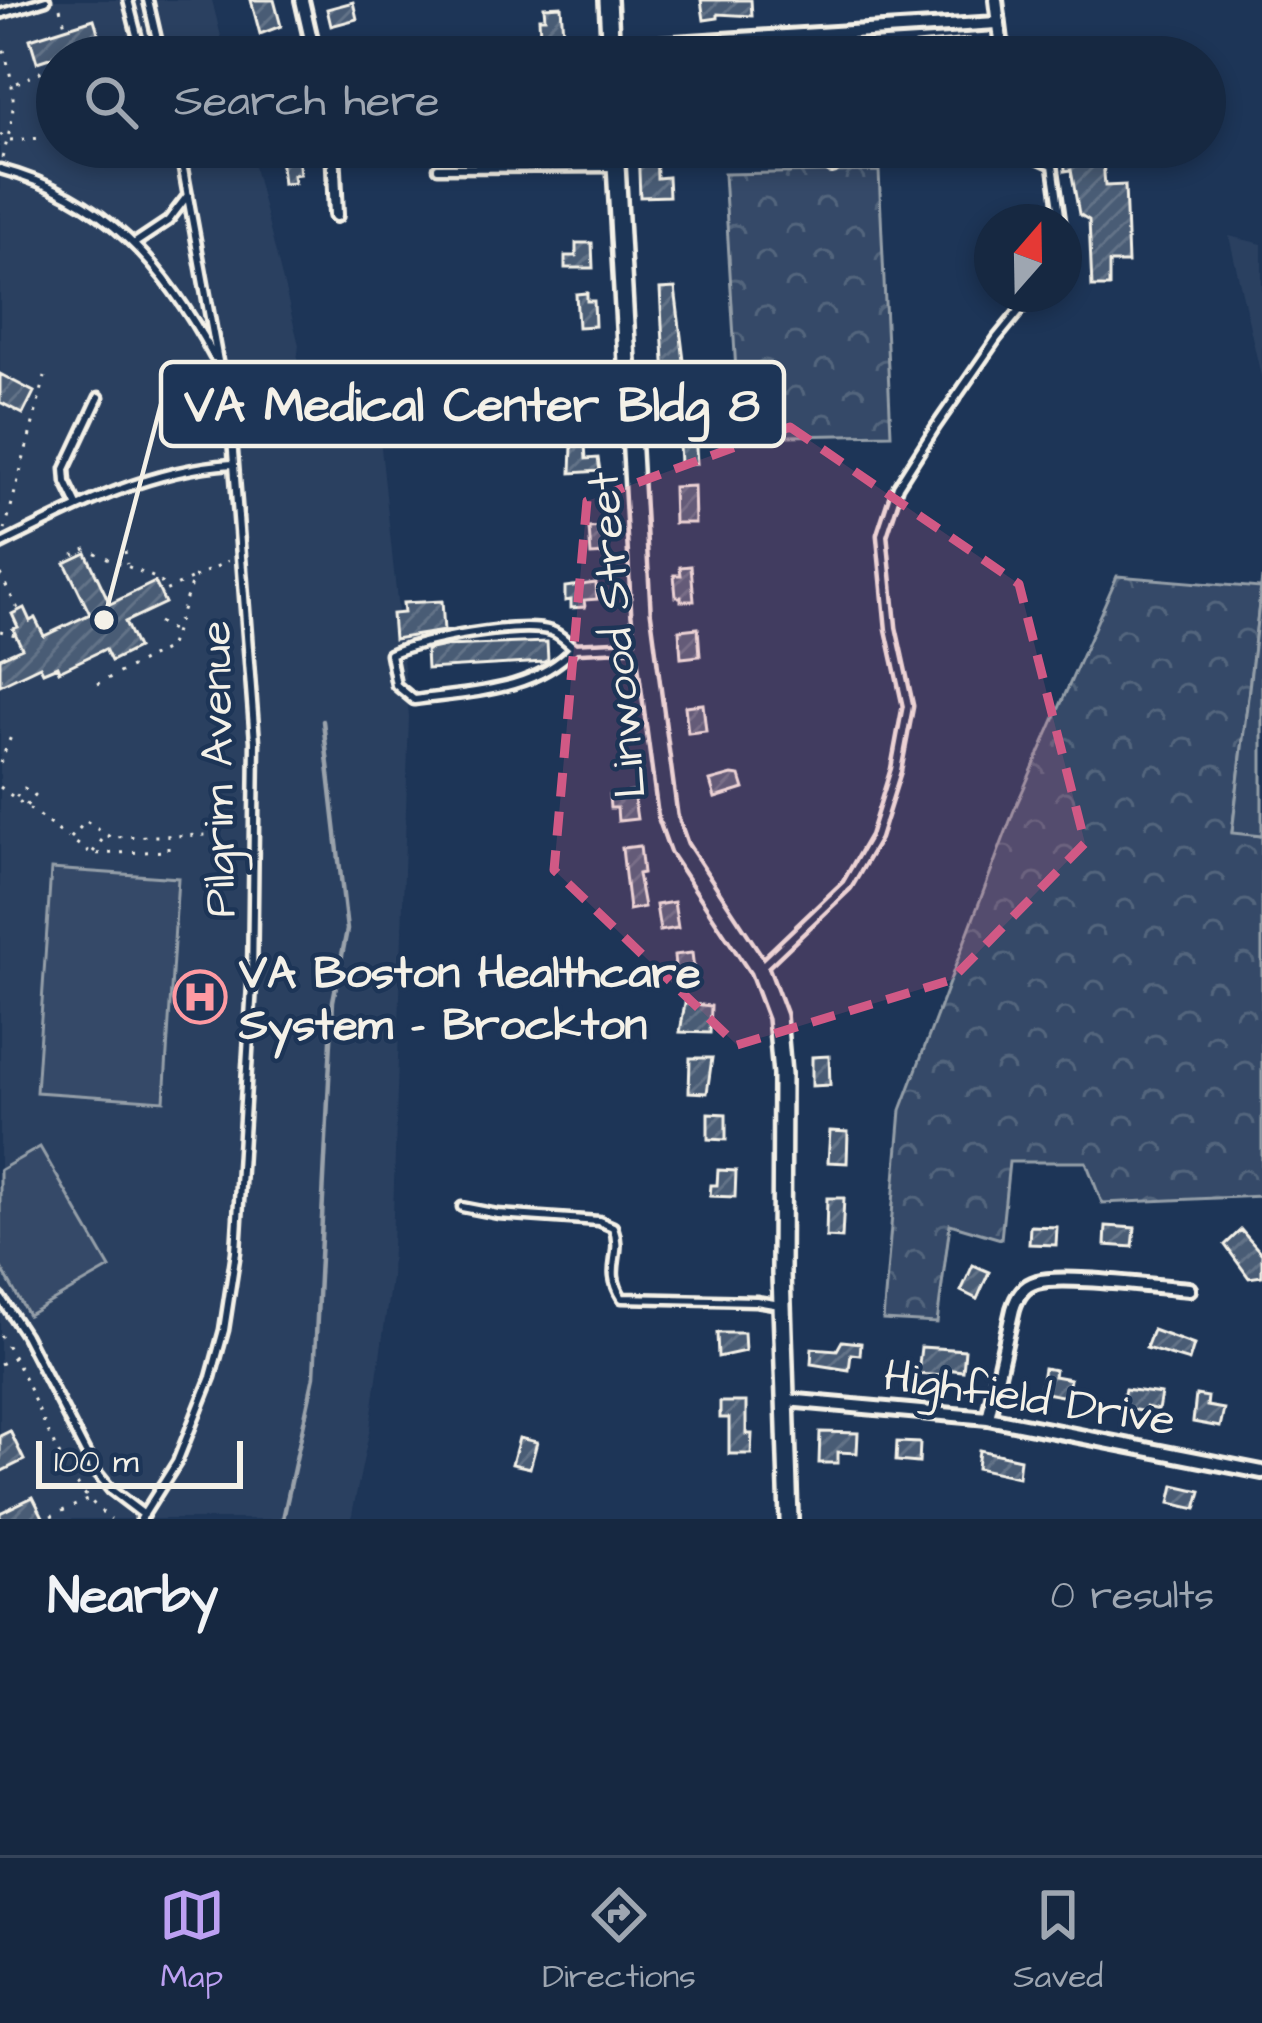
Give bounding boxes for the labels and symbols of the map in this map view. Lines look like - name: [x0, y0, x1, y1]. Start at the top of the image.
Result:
- north arrow: [974, 204, 1082, 312]
- callout: VA Medical Center Bldg 8: [161, 362, 784, 446]
- text: VA Medical Center Bldg 8: [183, 374, 760, 442]
- street label: Linwood Street: [573, 469, 663, 801]
- street label: Pilgrim Avenue: [185, 620, 253, 918]
- place label: VA Boston Healthcare System - Brockton: [238, 943, 701, 1059]
- hospital icon: VA Boston Healthcare System - Brockton: [172, 969, 228, 1025]
- street label: Highfield Drive: [879, 1345, 1180, 1453]
- scale bar: [36, 1435, 243, 1488]

